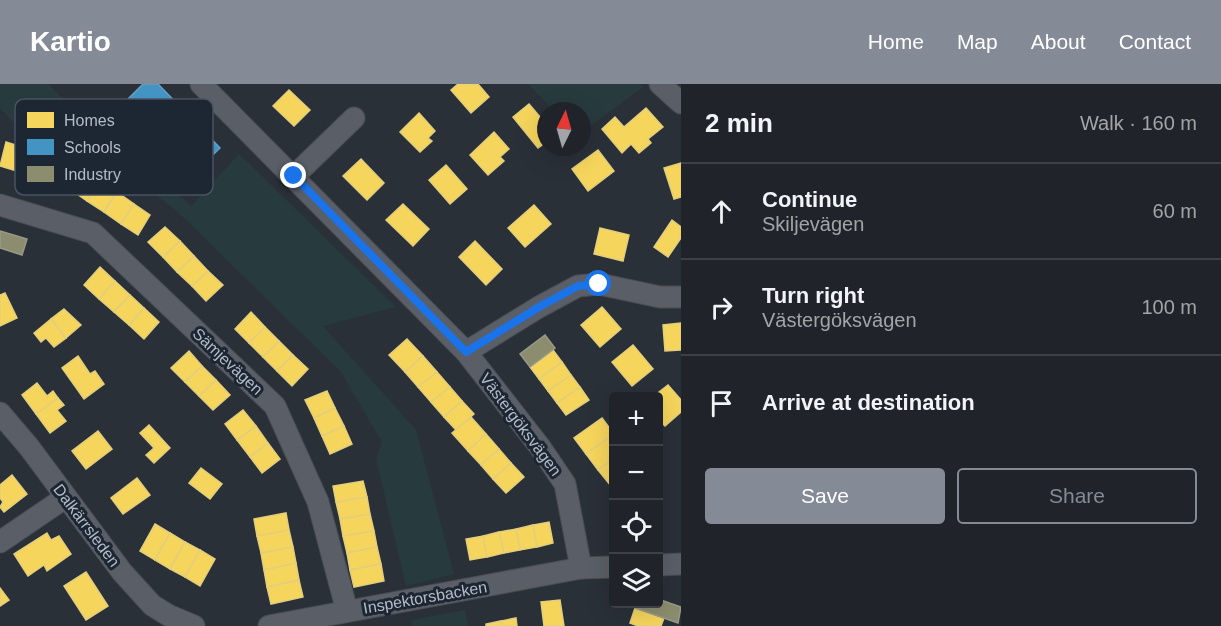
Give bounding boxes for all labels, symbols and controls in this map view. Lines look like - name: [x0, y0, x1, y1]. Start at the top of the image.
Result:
- text: Kartio: [30, 26, 111, 57]
- text: Home: [868, 30, 924, 53]
- text: Map: [957, 30, 998, 53]
- text: About: [1031, 30, 1086, 53]
- text: Contact: [1119, 30, 1191, 53]
- legend: [15, 99, 213, 195]
- north arrow: [537, 102, 591, 156]
- text: 2 min: [705, 108, 773, 138]
- text: Homes: [64, 112, 115, 129]
- text: Walk · 160 m: [1080, 112, 1197, 134]
- text: Schools: [64, 139, 121, 156]
- route end: [280, 162, 306, 188]
- text: Industry: [64, 166, 121, 183]
- text: Continue: [762, 187, 857, 212]
- icon: ahead: [705, 195, 738, 228]
- text: 60 m: [1153, 200, 1197, 222]
- text: Skiljevägen: [762, 213, 864, 235]
- route start: [585, 270, 611, 296]
- text: Turn right: [762, 283, 864, 308]
- icon: right: [705, 291, 738, 324]
- text: 100 m: [1141, 296, 1197, 318]
- text: Västergöksvägen: [762, 309, 917, 331]
- street label: Sämjevägen: [189, 325, 266, 398]
- street label: Västergöksvägen: [477, 370, 565, 479]
- icon: arrive: [705, 387, 738, 420]
- text: Arrive at destination: [762, 390, 975, 415]
- map controls: [609, 392, 663, 608]
- button: +: [609, 392, 663, 446]
- button: −: [609, 446, 663, 500]
- button: Save: [705, 468, 945, 524]
- button: Share: [957, 468, 1197, 524]
- street label: Dalkärrsleden: [50, 481, 123, 570]
- button: locate: [609, 500, 663, 554]
- button: layers: [609, 554, 663, 608]
- street label: Inspektorsbacken: [362, 578, 488, 617]

